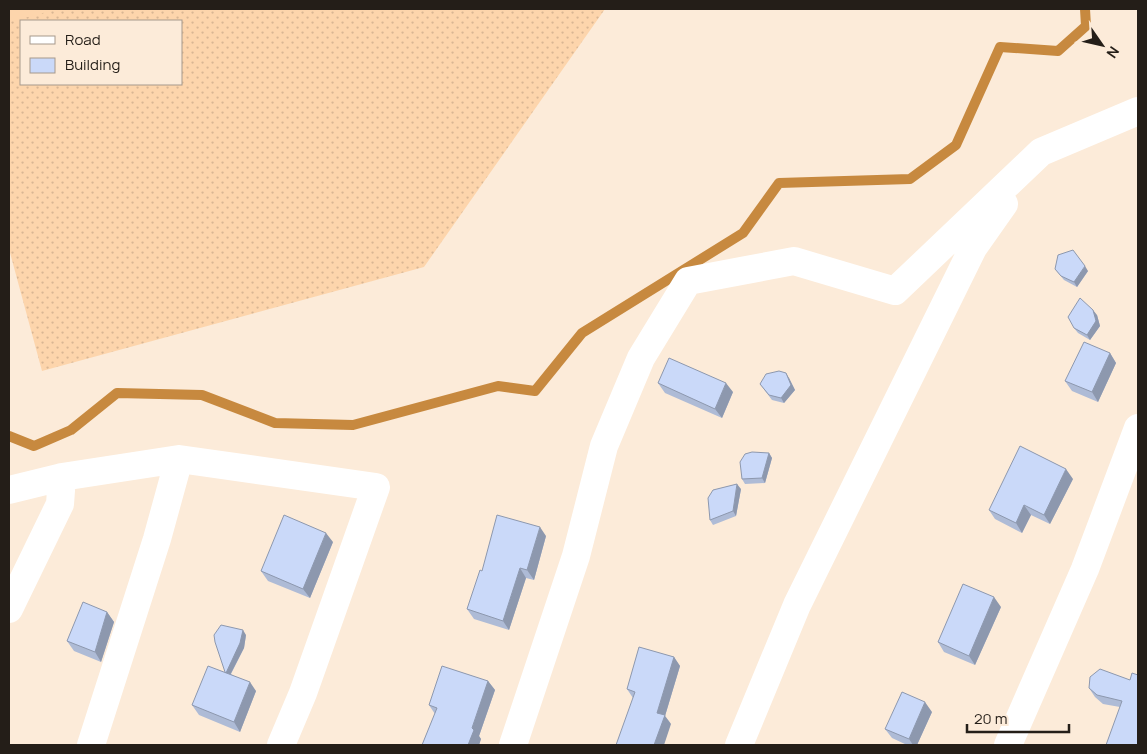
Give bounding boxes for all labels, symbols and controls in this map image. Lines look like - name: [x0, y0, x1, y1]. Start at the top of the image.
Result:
- legend: [20, 20, 182, 85]
- north arrow: [1077, 20, 1127, 70]
- text: Road: [65, 29, 101, 50]
- text: N: [1103, 43, 1124, 62]
- text: Building: [65, 54, 120, 75]
- scale bar: [967, 702, 1070, 734]
- text: 20 m: [974, 708, 1007, 729]

